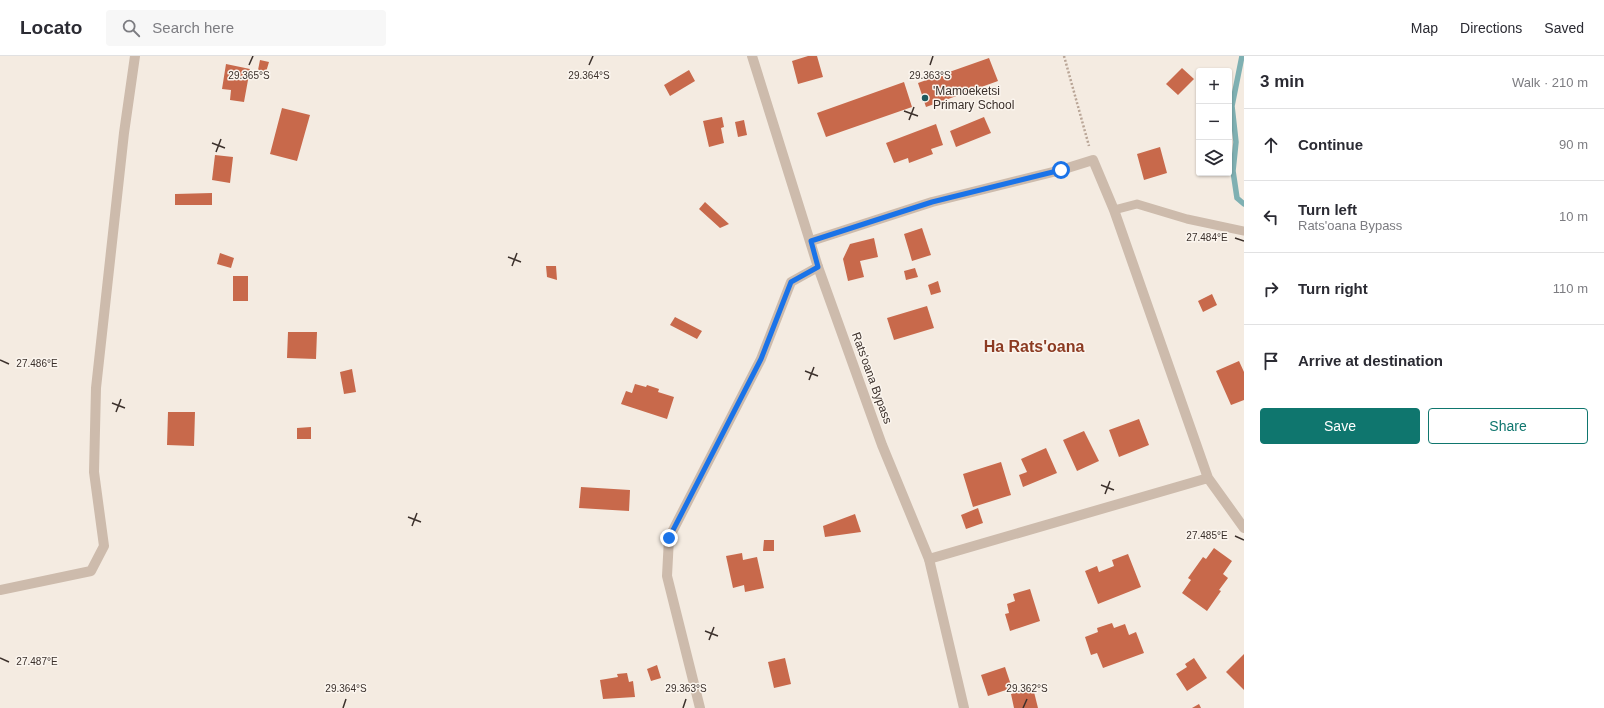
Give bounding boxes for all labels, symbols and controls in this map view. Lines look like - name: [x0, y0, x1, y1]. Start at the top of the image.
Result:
- search box: [106, 10, 386, 46]
- text: Locato: [20, 17, 82, 38]
- icon: search: [120, 17, 142, 39]
- text: Search here: [152, 19, 234, 36]
- text: Map: [1411, 20, 1438, 36]
- text: Directions: [1460, 20, 1522, 36]
- text: Saved: [1544, 20, 1584, 36]
- map controls: [1196, 68, 1232, 176]
- button: +: [1196, 68, 1232, 104]
- text: 29.365°S: [228, 70, 270, 81]
- text: 29.364°S: [568, 70, 610, 81]
- text: 29.363°S: [909, 70, 951, 81]
- text: 3 min: [1260, 72, 1304, 91]
- text: Walk · 210 m: [1512, 75, 1588, 90]
- place label: 'Mamoeketsi Primary School: [933, 84, 1014, 112]
- marker: 'Mamoeketsi Primary School: [920, 93, 930, 103]
- button: −: [1196, 104, 1232, 140]
- icon: ahead: [1260, 134, 1282, 156]
- text: Continue: [1298, 136, 1363, 153]
- text: 90 m: [1559, 137, 1588, 152]
- button: layers: [1196, 140, 1232, 176]
- route start: [1052, 161, 1070, 179]
- text: Turn left: [1298, 201, 1357, 218]
- icon: left: [1260, 206, 1282, 228]
- text: 10 m: [1559, 209, 1588, 224]
- text: Rats'oana Bypass: [1298, 218, 1402, 233]
- text: 27.484°E: [1186, 232, 1228, 243]
- icon: right: [1260, 278, 1282, 300]
- text: Turn right: [1298, 280, 1368, 297]
- text: 110 m: [1553, 281, 1588, 296]
- street label: Rats'oana Bypass: [849, 330, 895, 426]
- district label: Ha Rats'oana: [984, 338, 1084, 355]
- icon: arrive: [1260, 350, 1282, 372]
- text: Arrive at destination: [1298, 352, 1443, 369]
- text: 27.486°E: [16, 358, 58, 369]
- button: Save: [1260, 408, 1420, 444]
- button: Share: [1428, 408, 1588, 444]
- route end: [660, 529, 678, 547]
- text: 27.485°E: [1186, 530, 1228, 541]
- text: 27.487°E: [16, 656, 58, 667]
- text: 29.364°S: [325, 683, 367, 694]
- text: 29.363°S: [665, 683, 707, 694]
- text: 29.362°S: [1006, 683, 1048, 694]

